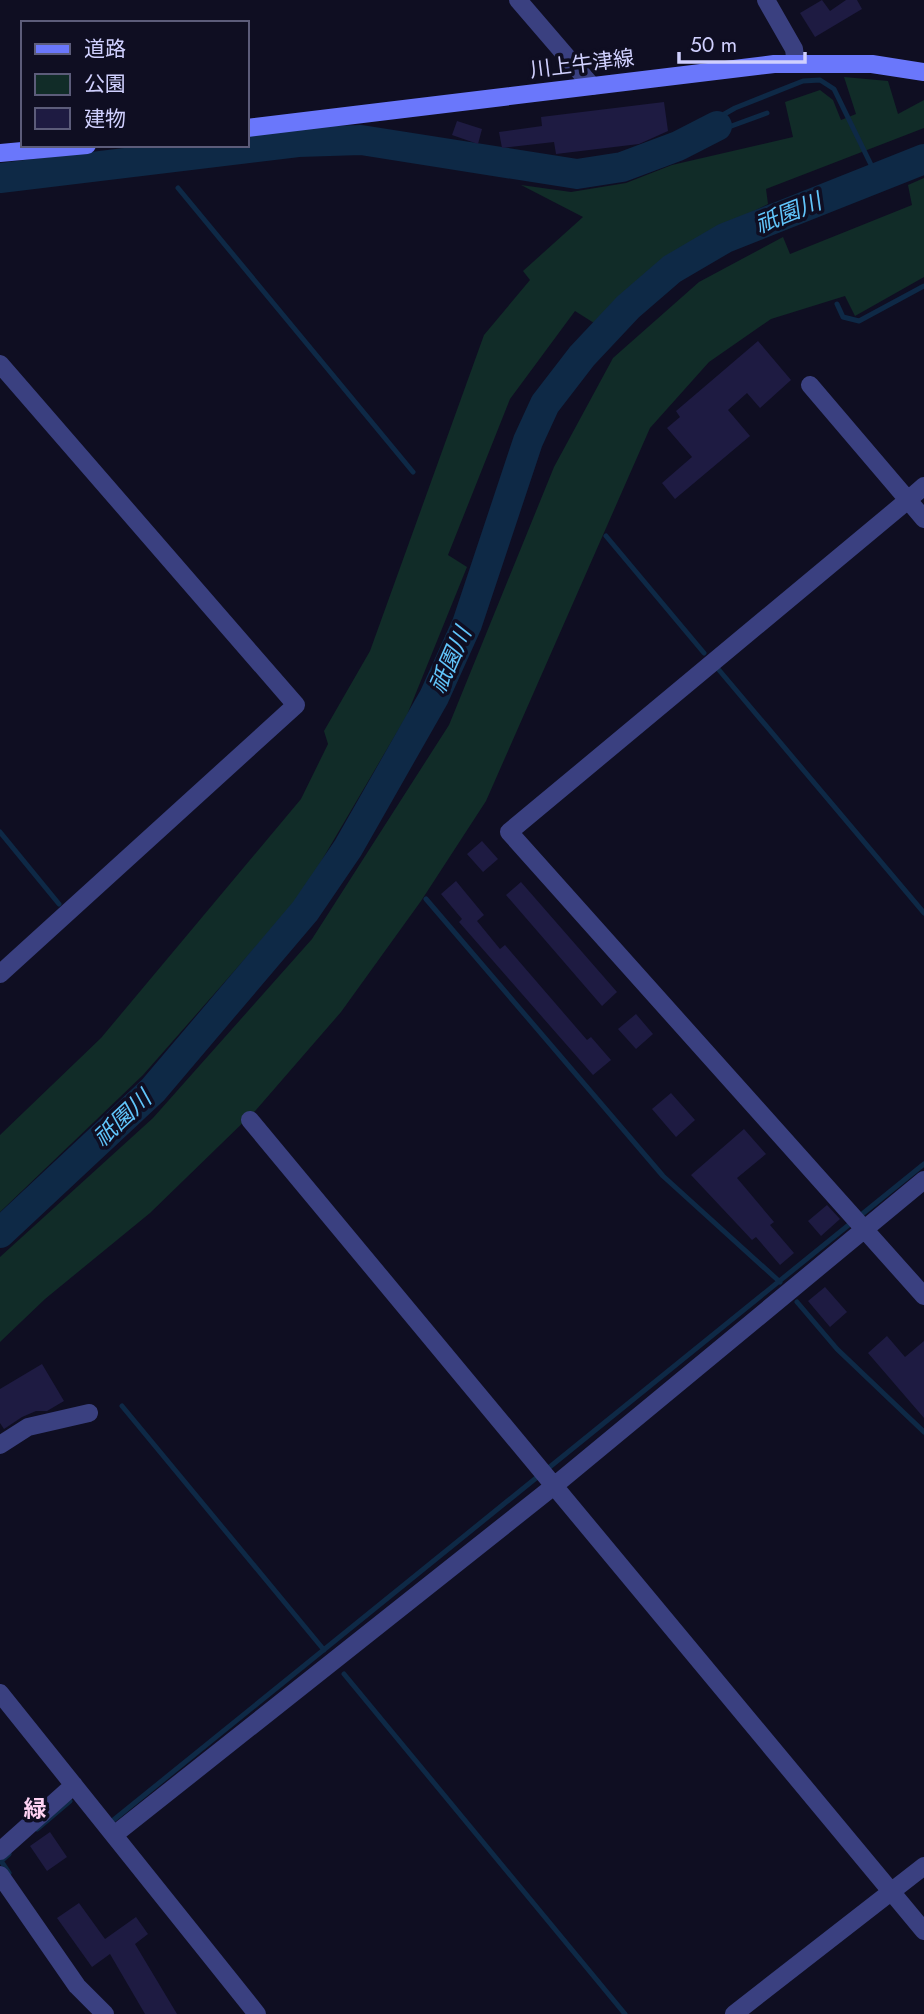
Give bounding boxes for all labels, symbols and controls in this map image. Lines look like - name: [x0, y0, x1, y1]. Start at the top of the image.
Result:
- legend: [21, 21, 248, 147]
- scale bar: [679, 21, 805, 65]
- text: 50 m: [690, 30, 737, 60]
- text: 道路: [84, 34, 126, 64]
- street label: 川上牛津線: [528, 43, 636, 85]
- text: 公園: [84, 69, 126, 99]
- text: 建物: [84, 104, 126, 134]
- water label: 祇園川: [750, 183, 829, 242]
- water label: 祇園川: [420, 619, 481, 698]
- water label: 祇園川: [85, 1080, 161, 1154]
- district label: 緑: [24, 1792, 47, 1826]

